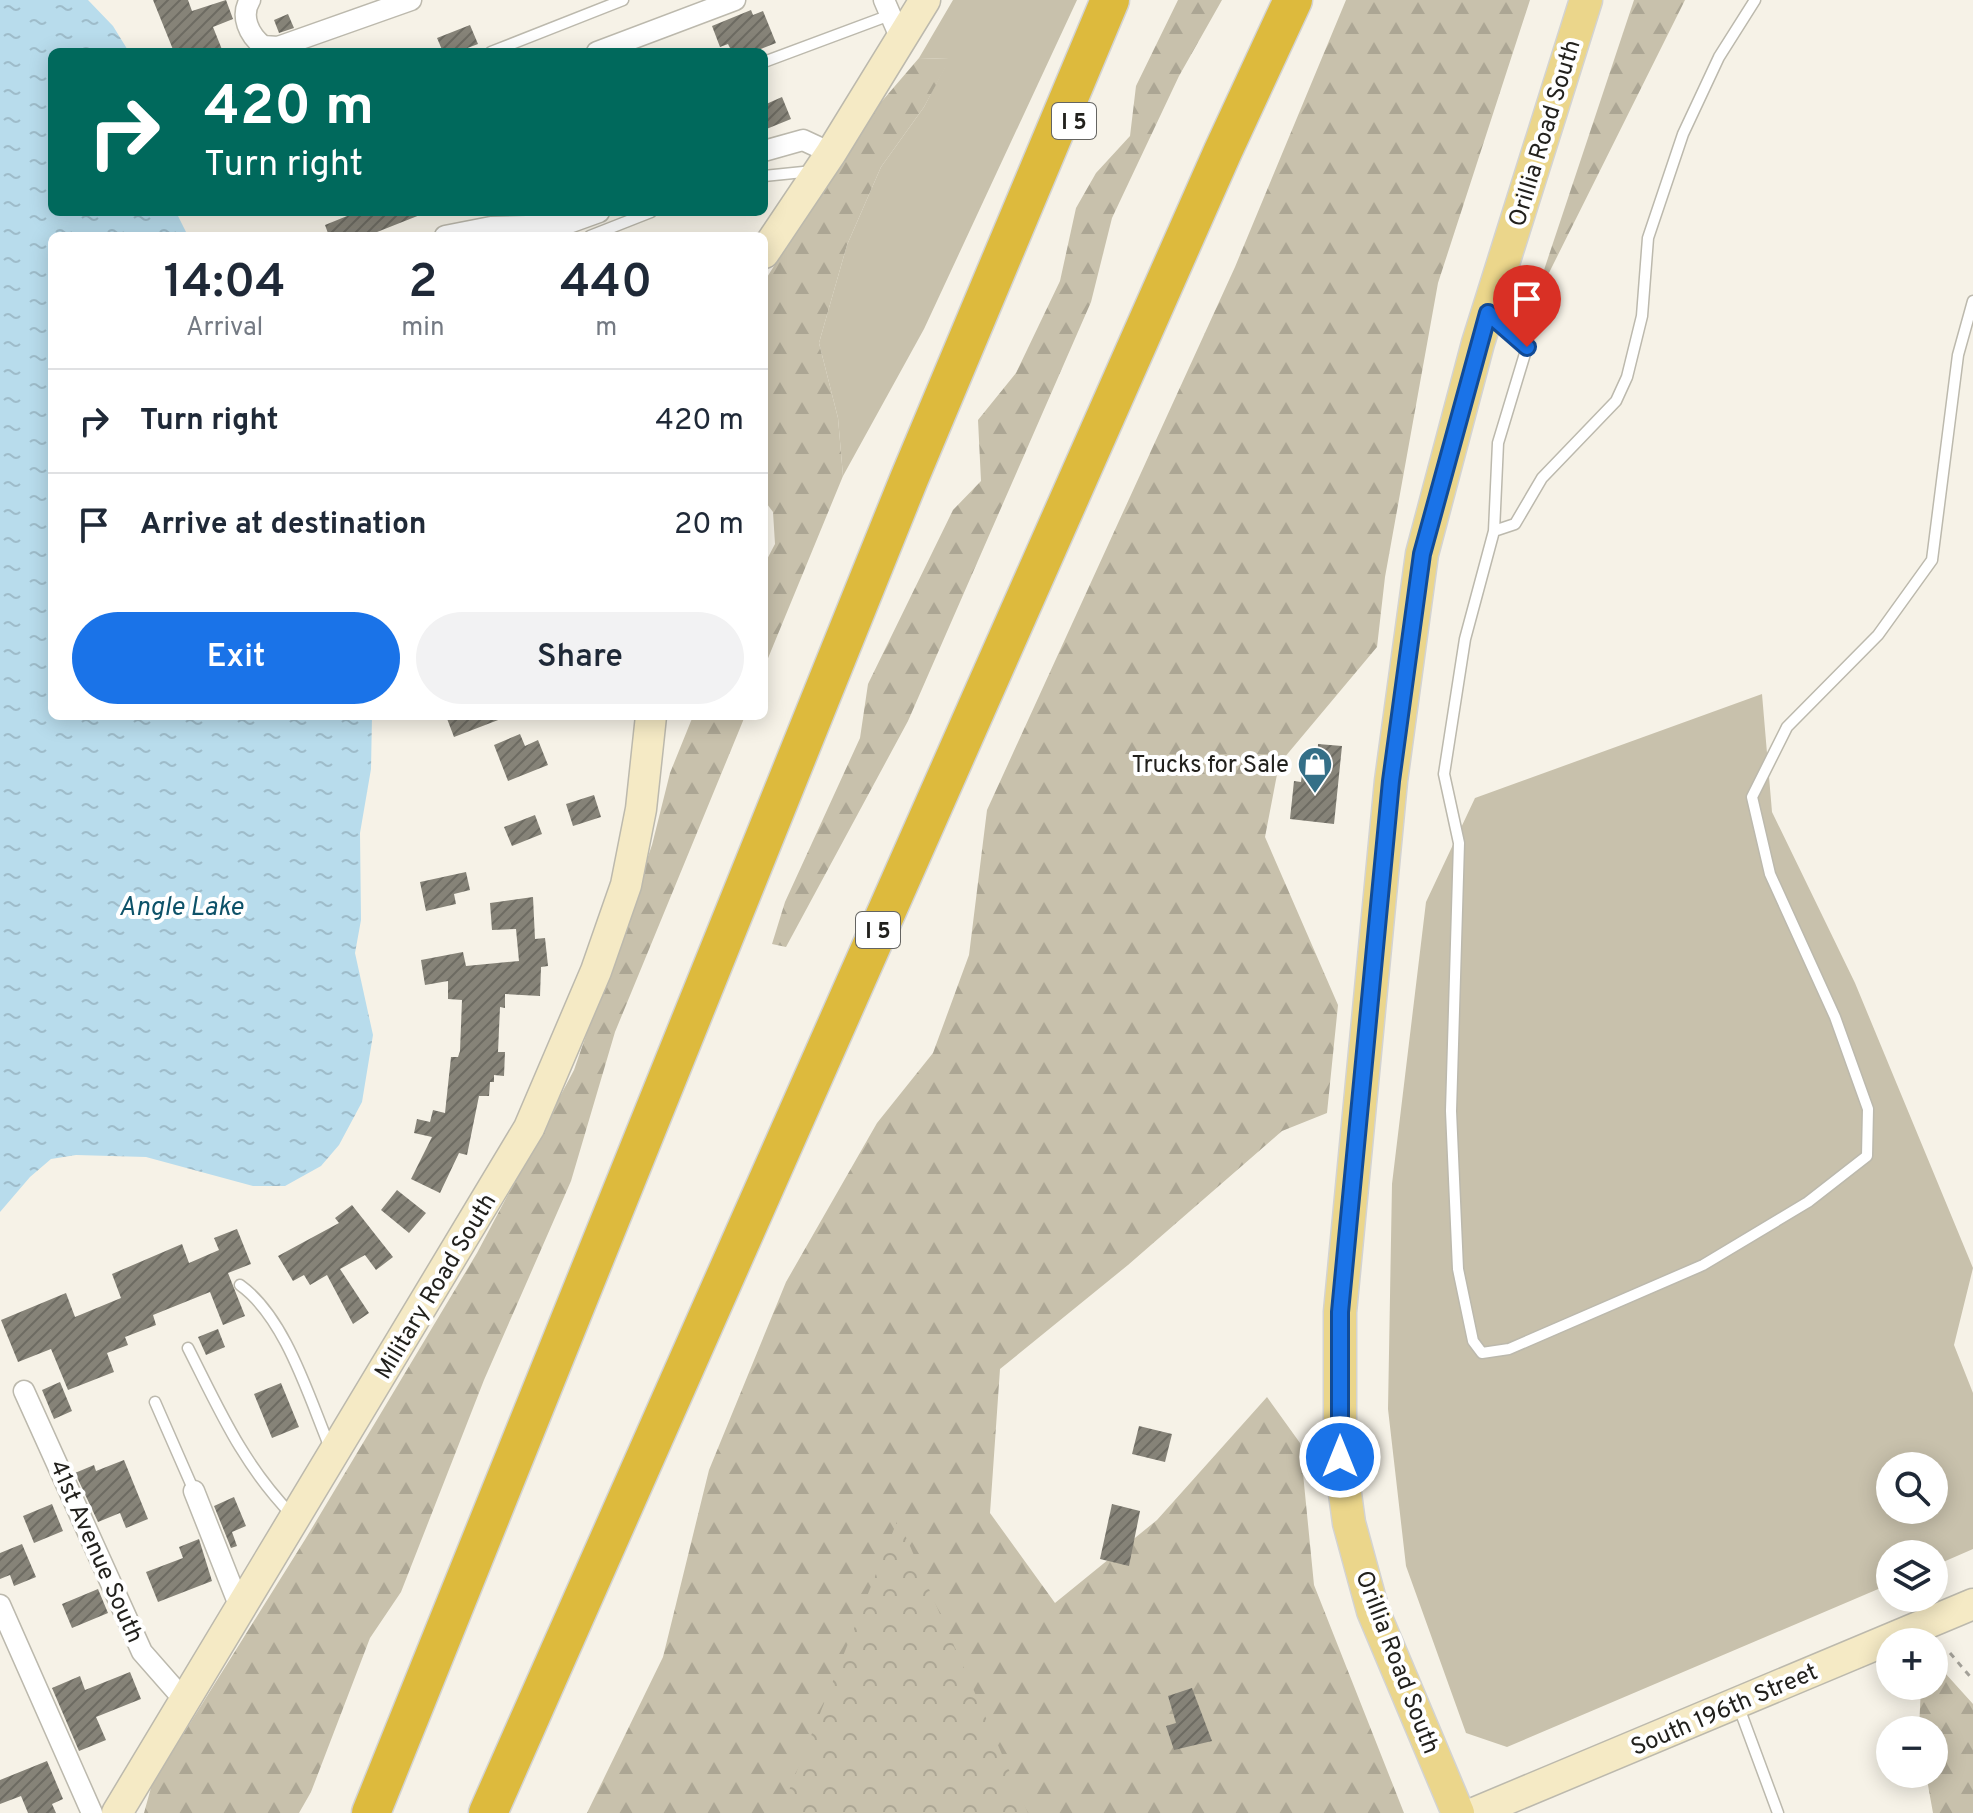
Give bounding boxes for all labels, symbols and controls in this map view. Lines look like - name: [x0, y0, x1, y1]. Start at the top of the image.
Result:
- street label: Orillia Road South: [1503, 36, 1589, 231]
- text: 420 m: [204, 74, 374, 144]
- icon: right: [72, 80, 176, 184]
- road number: I 5: [1052, 103, 1096, 139]
- text: Turn right: [204, 143, 363, 189]
- text: 14:04: [164, 254, 286, 314]
- text: 2: [408, 254, 438, 314]
- text: 440: [560, 254, 652, 314]
- pin: [1493, 265, 1561, 347]
- icon: arrive: [1505, 277, 1549, 321]
- text: Arrival: [186, 312, 263, 345]
- text: min: [401, 312, 445, 345]
- text: m: [595, 312, 617, 345]
- icon: right: [72, 399, 116, 443]
- text: Turn right: [140, 403, 278, 440]
- text: 420 m: [655, 403, 744, 440]
- icon: arrive: [72, 503, 116, 547]
- text: Arrive at destination: [140, 507, 426, 544]
- text: 20 m: [674, 507, 744, 544]
- button: Exit: [72, 612, 400, 704]
- button: Share: [416, 612, 744, 704]
- shop icon: Trucks for Sale: [1296, 745, 1334, 795]
- place label: Trucks for Sale: [1132, 751, 1289, 781]
- water label: Angle Lake: [119, 892, 244, 925]
- road number: I 5: [856, 912, 900, 948]
- street label: Military Road South: [369, 1189, 504, 1385]
- position arrow: [1298, 1415, 1382, 1499]
- map controls: [1876, 1452, 1948, 1788]
- button: search: [1876, 1452, 1948, 1524]
- street label: 41st Avenue South: [41, 1456, 149, 1648]
- button: layers: [1876, 1540, 1948, 1612]
- street label: Orillia Road South: [1347, 1567, 1445, 1759]
- button: +: [1876, 1628, 1948, 1700]
- street label: South 196th Street: [1627, 1658, 1823, 1764]
- button: −: [1876, 1716, 1948, 1788]

